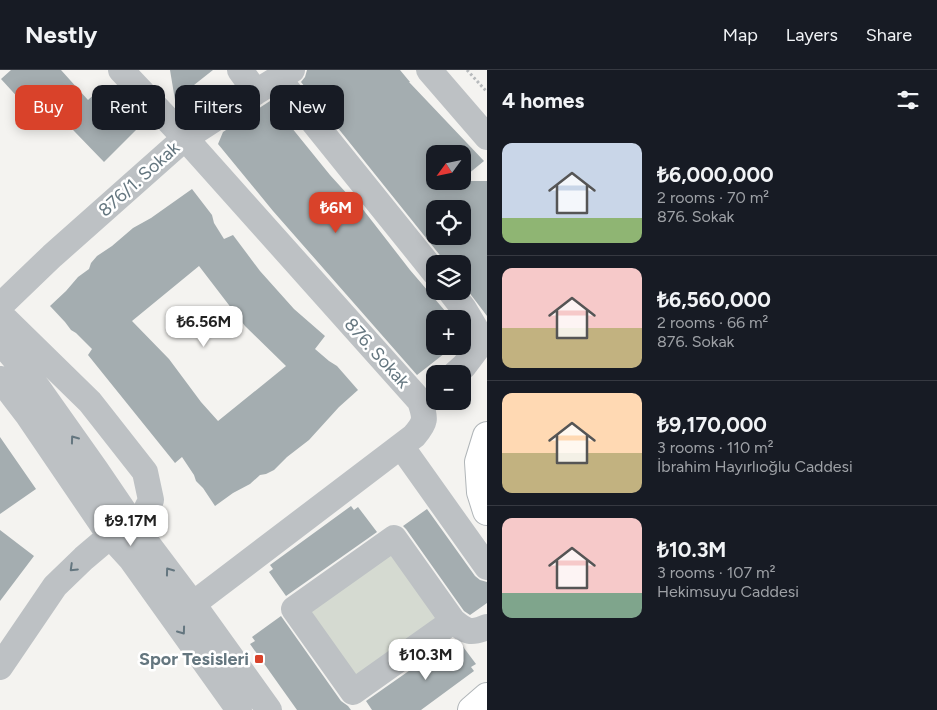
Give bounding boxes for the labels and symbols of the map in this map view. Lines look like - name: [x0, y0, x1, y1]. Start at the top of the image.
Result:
- street label: 876/1. Sokak: [94, 137, 184, 221]
- north arrow: [426, 145, 471, 190]
- pin: ₺6M: [312, 191, 360, 234]
- pin: ₺6.56M: [163, 306, 245, 348]
- street label: 876. Sokak: [340, 313, 414, 393]
- one-way arrow: [71, 435, 80, 445]
- pin: ₺9.17M: [90, 504, 172, 547]
- one-way arrow: [70, 563, 79, 572]
- one-way arrow: [166, 568, 174, 577]
- one-way arrow: [176, 625, 185, 635]
- pin: ₺10.3M: [385, 638, 467, 681]
- place label: Spor Tesisleri: [139, 648, 249, 670]
- marker: Spor Tesisleri: [253, 653, 265, 665]

